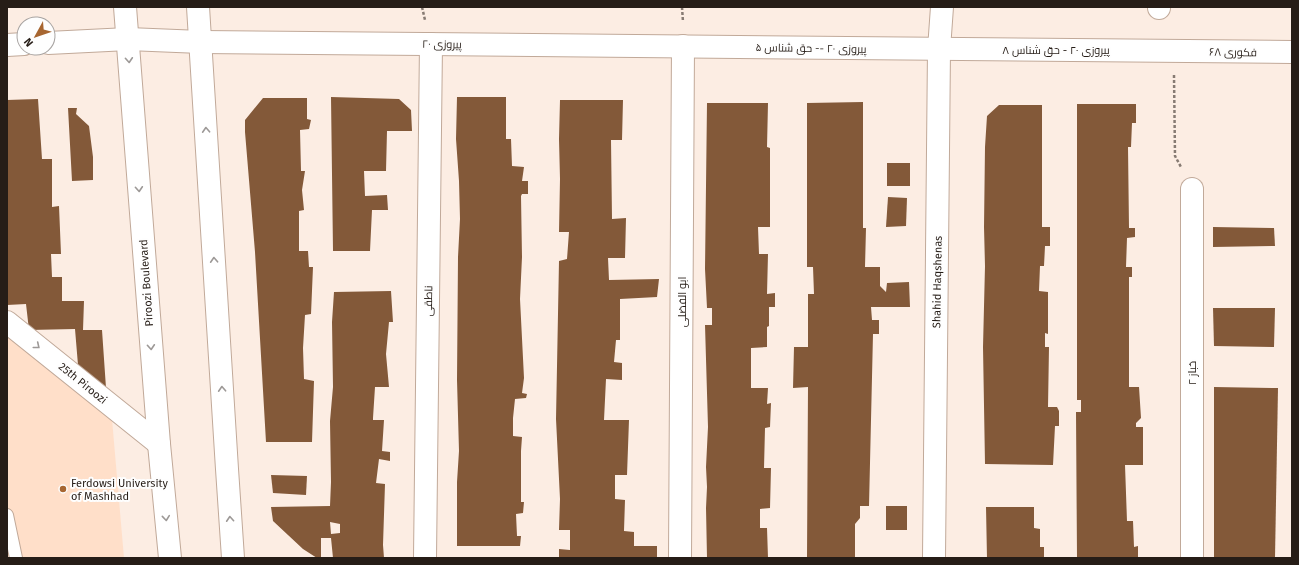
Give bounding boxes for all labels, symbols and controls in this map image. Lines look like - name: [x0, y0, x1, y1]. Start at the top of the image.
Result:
- north arrow: [16, 16, 56, 56]
- text: N: [21, 35, 36, 49]
- street label: پیروزی ۲۰: [422, 38, 462, 51]
- street label: پیروزی ۲۰ -- حق شناس ۵: [755, 41, 867, 56]
- street label: پیروزی ۲۰ - حق شناس ۸: [1002, 44, 1110, 57]
- street label: فکوری ۶۸: [1209, 46, 1257, 59]
- one-way arrow: [125, 57, 134, 63]
- one-way arrow: [202, 127, 211, 133]
- one-way arrow: [135, 186, 144, 192]
- street label: Shahid Haqshenas: [930, 236, 945, 328]
- street label: Piroozi Boulevard: [137, 239, 156, 327]
- one-way arrow: [210, 257, 218, 263]
- street label: ابو الفضلی: [676, 277, 689, 327]
- street label: ناطقی: [422, 285, 435, 317]
- one-way arrow: [33, 342, 40, 349]
- one-way arrow: [147, 344, 156, 350]
- street label: 25th Piroozi: [56, 360, 109, 407]
- street label: خباز ۲: [1186, 361, 1199, 385]
- one-way arrow: [217, 386, 226, 392]
- place label: Ferdowsi University of Mashhad: [71, 477, 168, 503]
- marker: Ferdowsi University of Mashhad: [58, 484, 68, 494]
- one-way arrow: [162, 515, 171, 521]
- one-way arrow: [226, 516, 235, 522]

